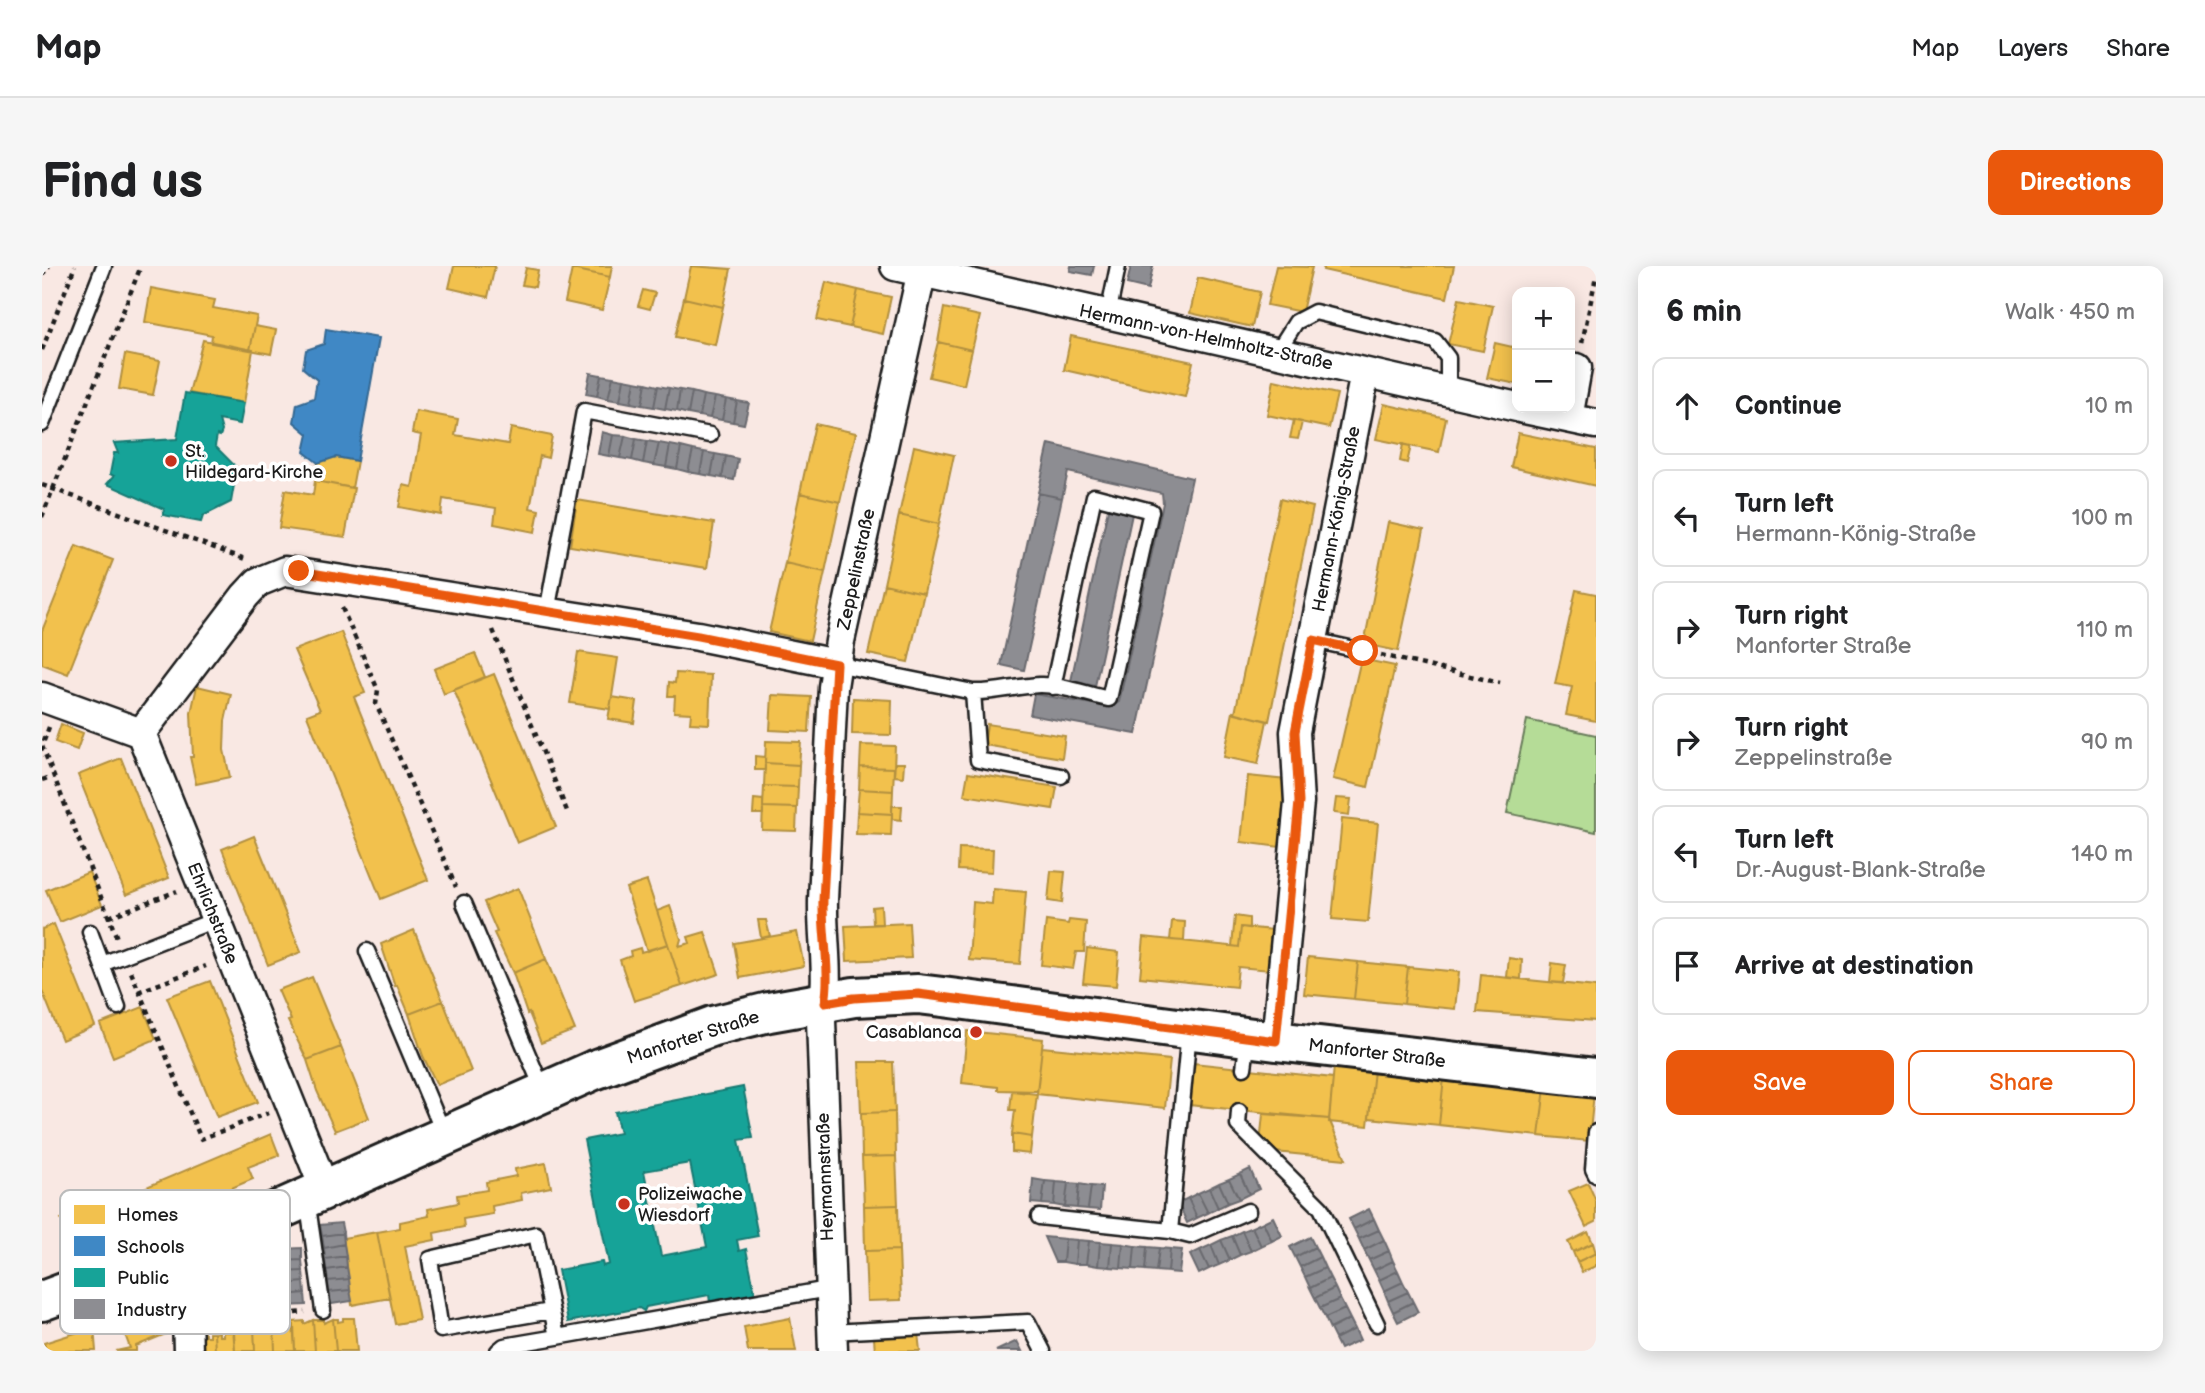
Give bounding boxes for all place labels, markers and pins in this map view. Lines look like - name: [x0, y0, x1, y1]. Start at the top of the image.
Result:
- place label: St. Hildegard-Kirche: [185, 441, 323, 483]
- marker: St. Hildegard-Kirche: [163, 453, 179, 469]
- place label: Casablanca: [866, 1022, 962, 1043]
- marker: Casablanca: [968, 1024, 984, 1040]
- place label: Polizeiwache Wiesdorf: [638, 1184, 743, 1226]
- marker: Polizeiwache Wiesdorf: [616, 1196, 632, 1212]

